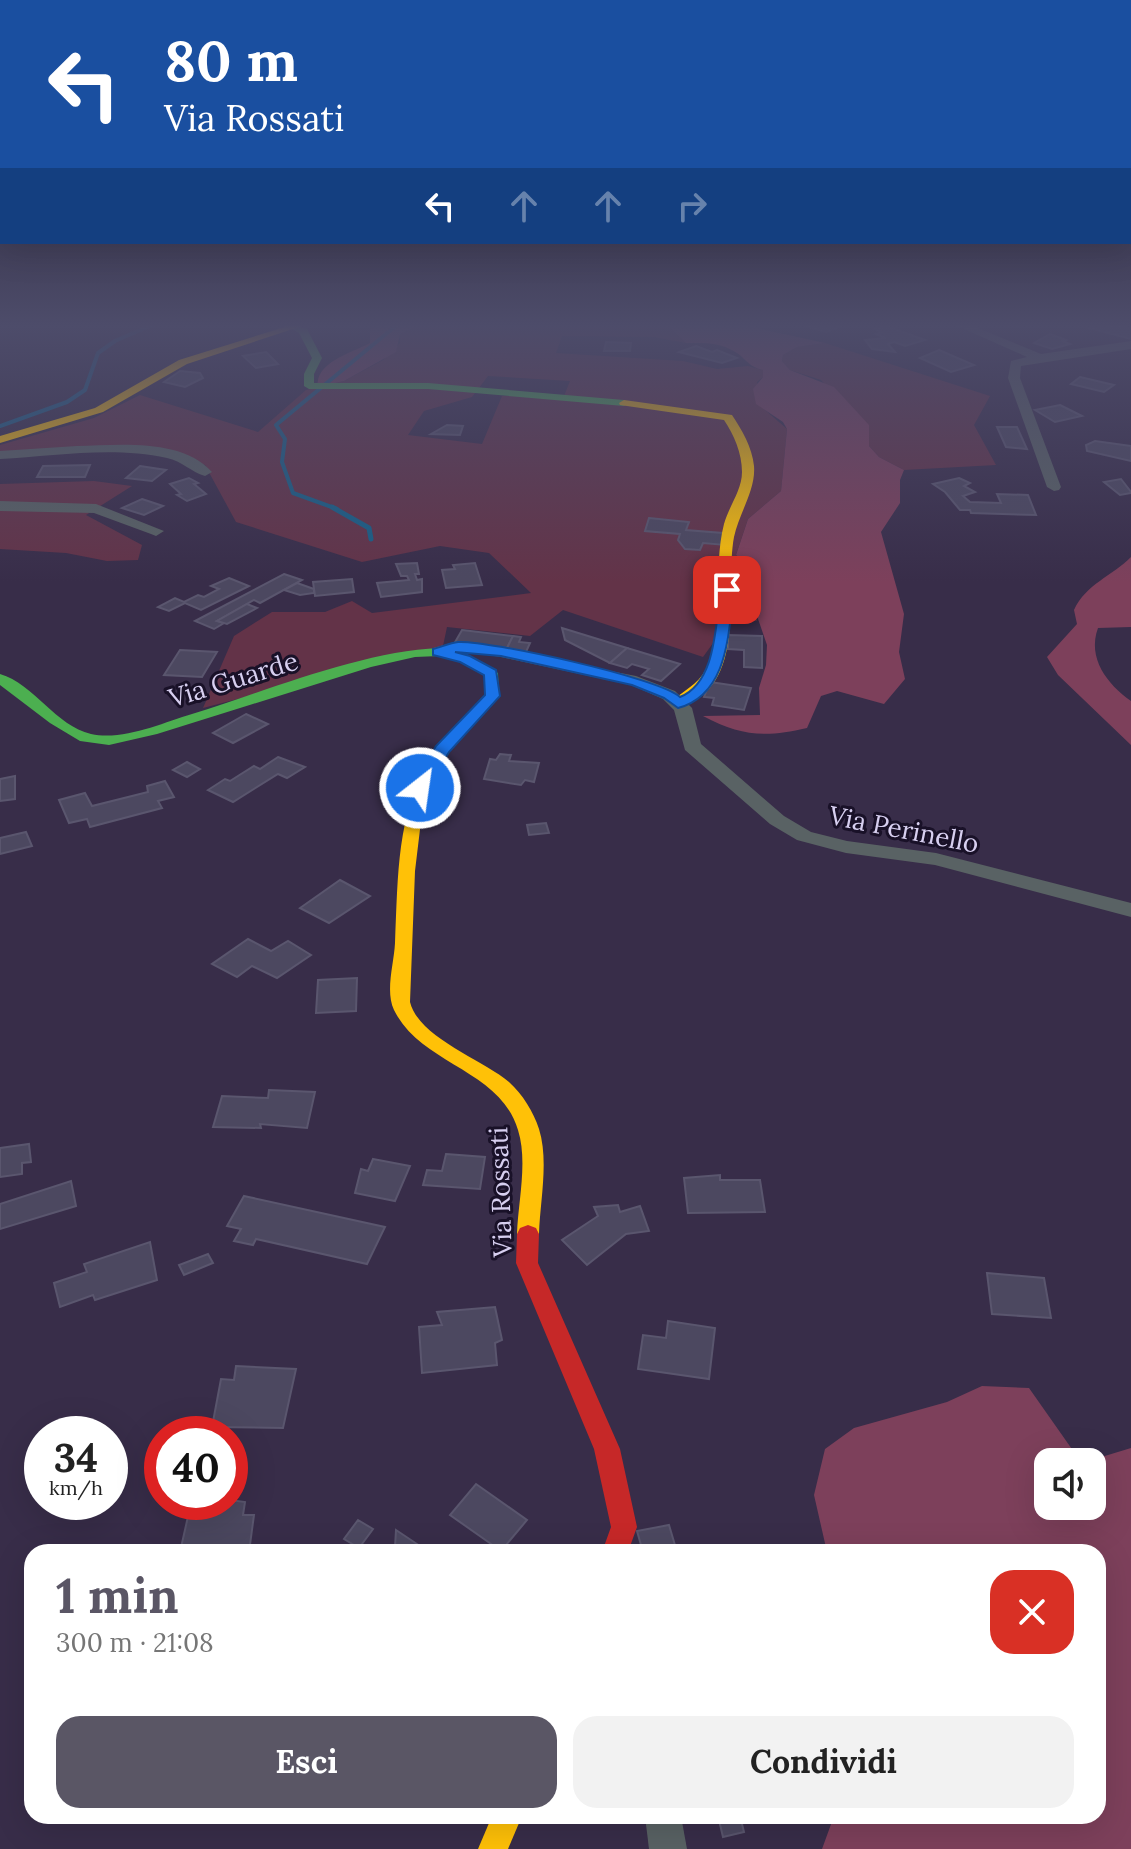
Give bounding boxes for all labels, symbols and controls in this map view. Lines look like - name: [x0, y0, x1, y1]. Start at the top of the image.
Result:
- text: 80 m: [164, 25, 298, 96]
- icon: left: [32, 32, 136, 136]
- text: Via Rossati: [164, 95, 344, 141]
- icon: left: [418, 184, 462, 228]
- icon: ahead: [502, 184, 546, 228]
- icon: ahead: [586, 184, 630, 228]
- icon: right: [670, 184, 714, 228]
- pin: [693, 556, 761, 624]
- icon: arrive: [705, 568, 749, 612]
- street label: Via Guarde: [163, 644, 302, 715]
- position arrow: [378, 746, 462, 830]
- street label: Via Perinello: [825, 798, 982, 860]
- street label: Via Rossati: [481, 1126, 519, 1259]
- speed limit sign: 40: [144, 1416, 248, 1520]
- text: 34: [54, 1432, 98, 1483]
- map controls: [1034, 1448, 1106, 1520]
- button: sound: [1034, 1448, 1106, 1520]
- text: km/h: [49, 1475, 103, 1500]
- text: 1 min: [56, 1565, 179, 1626]
- button: close: [990, 1570, 1074, 1654]
- text: 300 m · 21:08: [56, 1626, 214, 1659]
- button: Esci: [56, 1716, 557, 1808]
- button: Condividi: [573, 1716, 1074, 1808]

